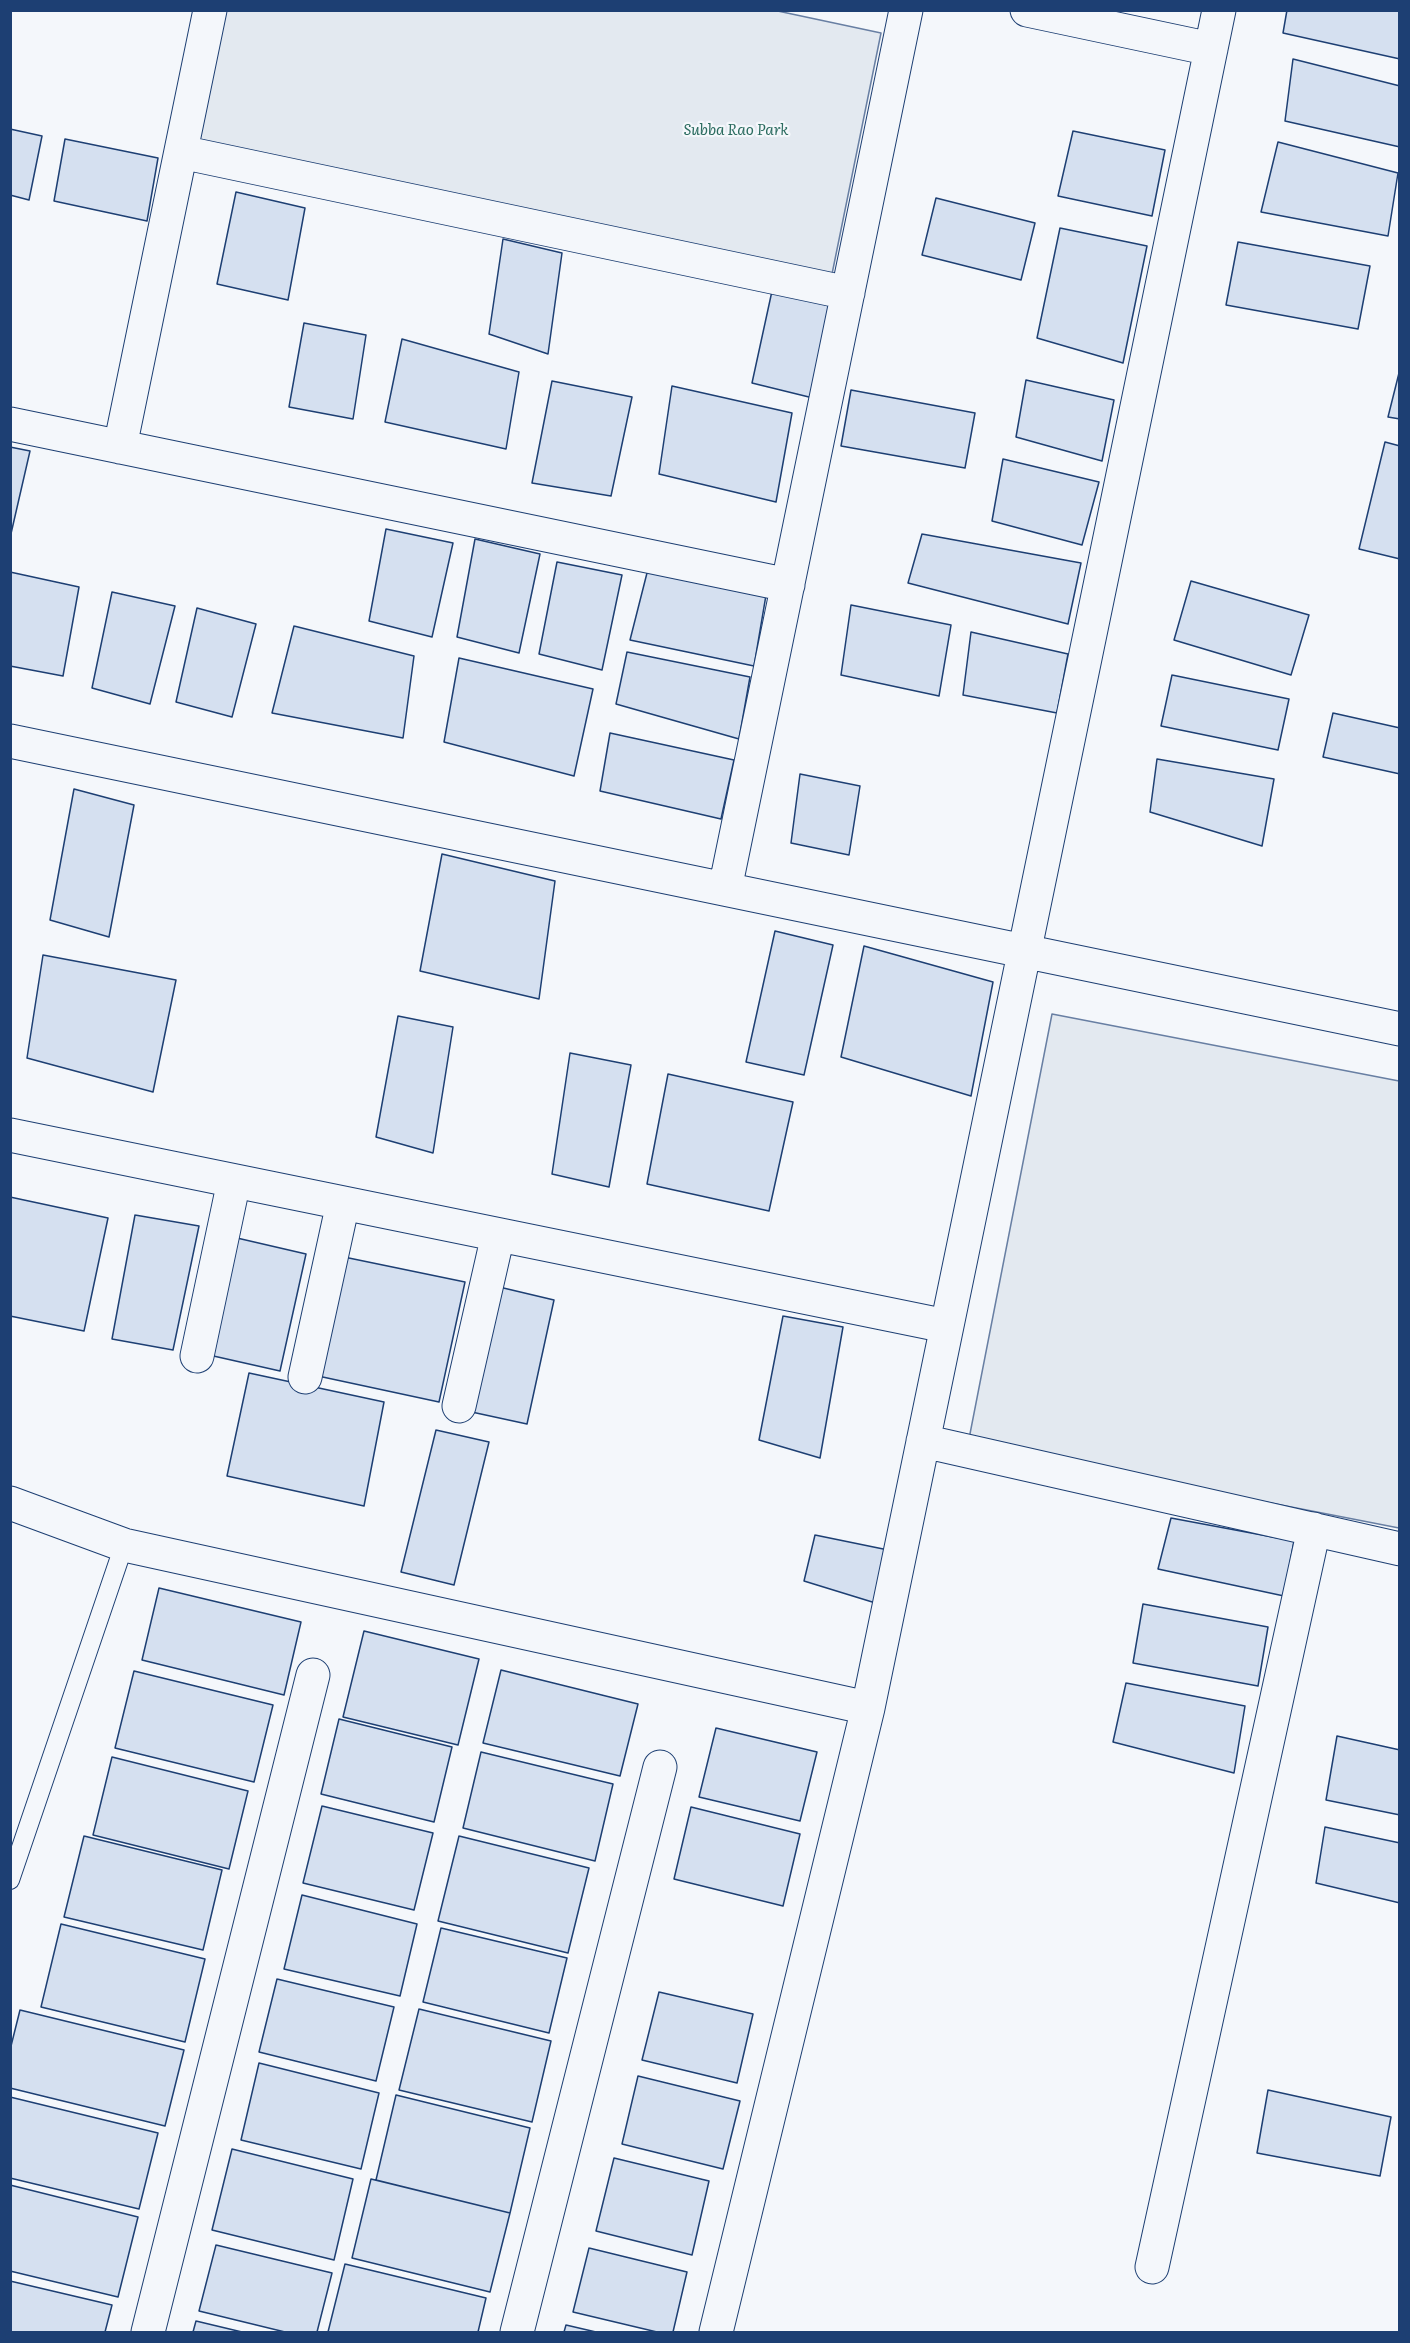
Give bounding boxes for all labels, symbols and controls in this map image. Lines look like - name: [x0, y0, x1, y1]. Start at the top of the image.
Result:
- park label: Subba Rao Park: [683, 122, 789, 140]

